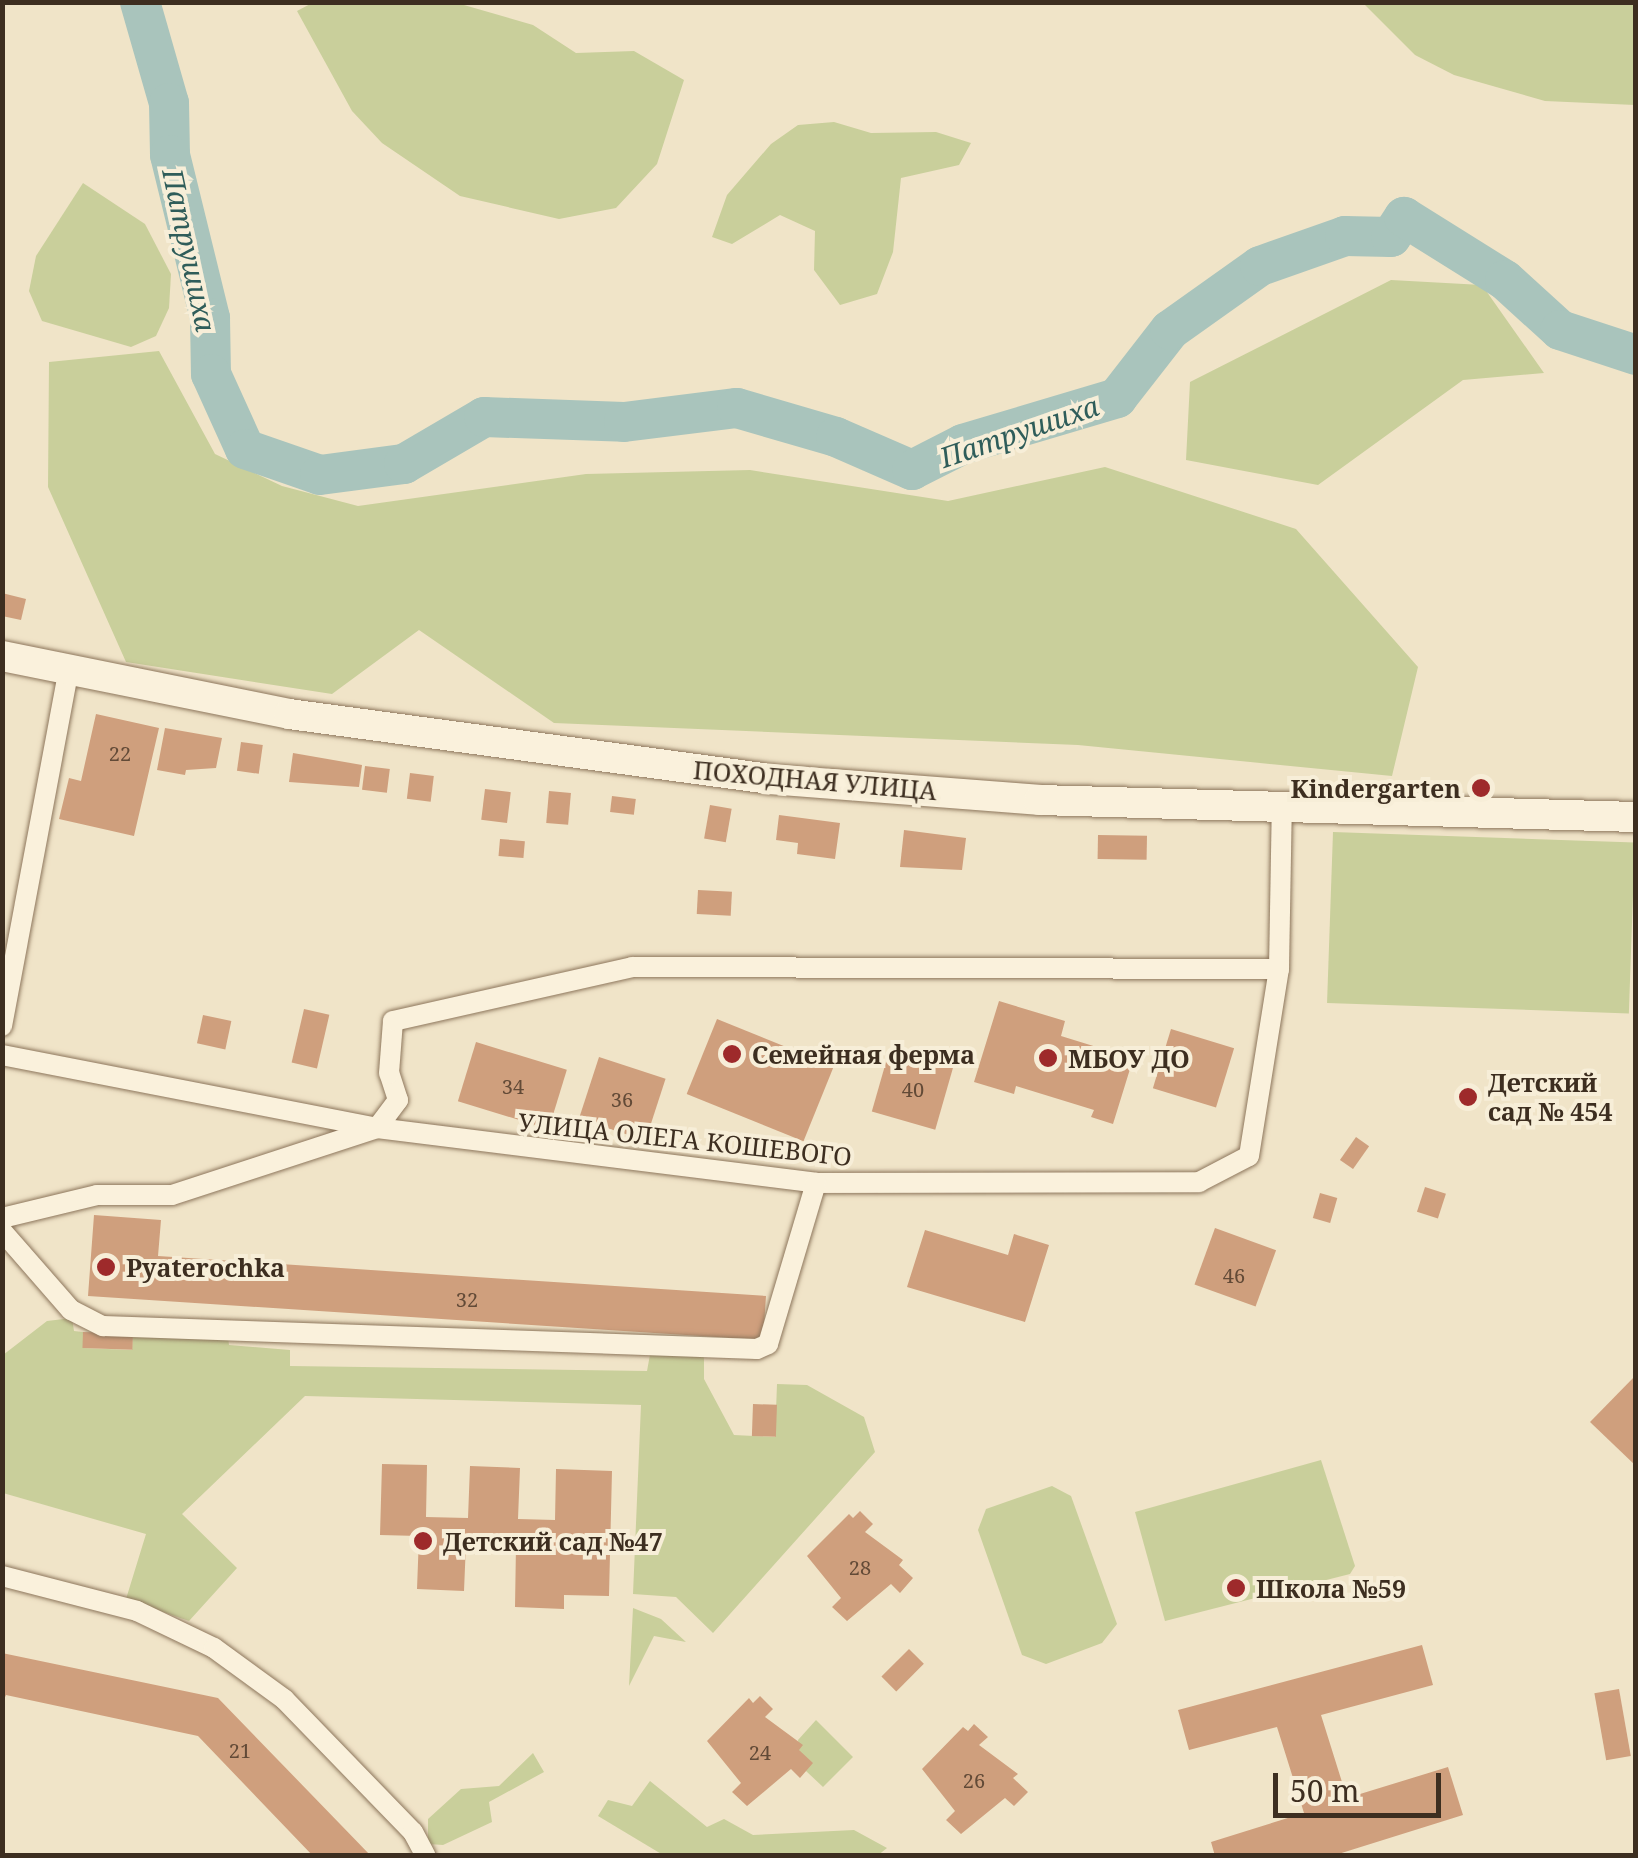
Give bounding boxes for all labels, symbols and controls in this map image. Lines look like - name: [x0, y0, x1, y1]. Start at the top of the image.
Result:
- water label: Патрушиха: [156, 165, 224, 335]
- water label: Патрушиха: [935, 388, 1103, 474]
- house number: 22: [109, 741, 131, 765]
- street label: ПОХОДНАЯ УЛИЦА: [692, 754, 938, 806]
- place label: Kindergarten: [1290, 773, 1461, 803]
- marker: Kindergarten: [1470, 777, 1492, 799]
- place label: Семейная ферма: [752, 1039, 975, 1069]
- marker: Семейная ферма: [721, 1043, 743, 1065]
- place label: МБОУ ДО: [1068, 1043, 1190, 1073]
- marker: МБОУ ДО: [1037, 1047, 1059, 1069]
- place label: Детский сад № 454: [1488, 1068, 1613, 1127]
- house number: 34: [502, 1074, 524, 1098]
- house number: 40: [902, 1077, 924, 1101]
- marker: Детский сад № 454: [1457, 1086, 1479, 1108]
- house number: 36: [611, 1087, 633, 1111]
- street label: УЛИЦА ОЛЕГА КОШЕВОГО: [517, 1107, 853, 1171]
- place label: Pyaterochka: [126, 1252, 285, 1282]
- marker: Pyaterochka: [95, 1256, 117, 1278]
- house number: 46: [1223, 1263, 1245, 1287]
- house number: 32: [456, 1287, 478, 1311]
- place label: Детский сад №47: [443, 1526, 663, 1556]
- marker: Детский сад №47: [412, 1530, 434, 1552]
- house number: 28: [849, 1555, 871, 1579]
- place label: Школа №59: [1256, 1573, 1406, 1603]
- marker: Школа №59: [1225, 1577, 1247, 1599]
- house number: 21: [229, 1738, 251, 1762]
- house number: 24: [749, 1740, 771, 1764]
- scale bar: [1278, 1753, 1446, 1815]
- house number: 26: [963, 1768, 985, 1792]
- text: 50 m: [1290, 1770, 1360, 1811]

